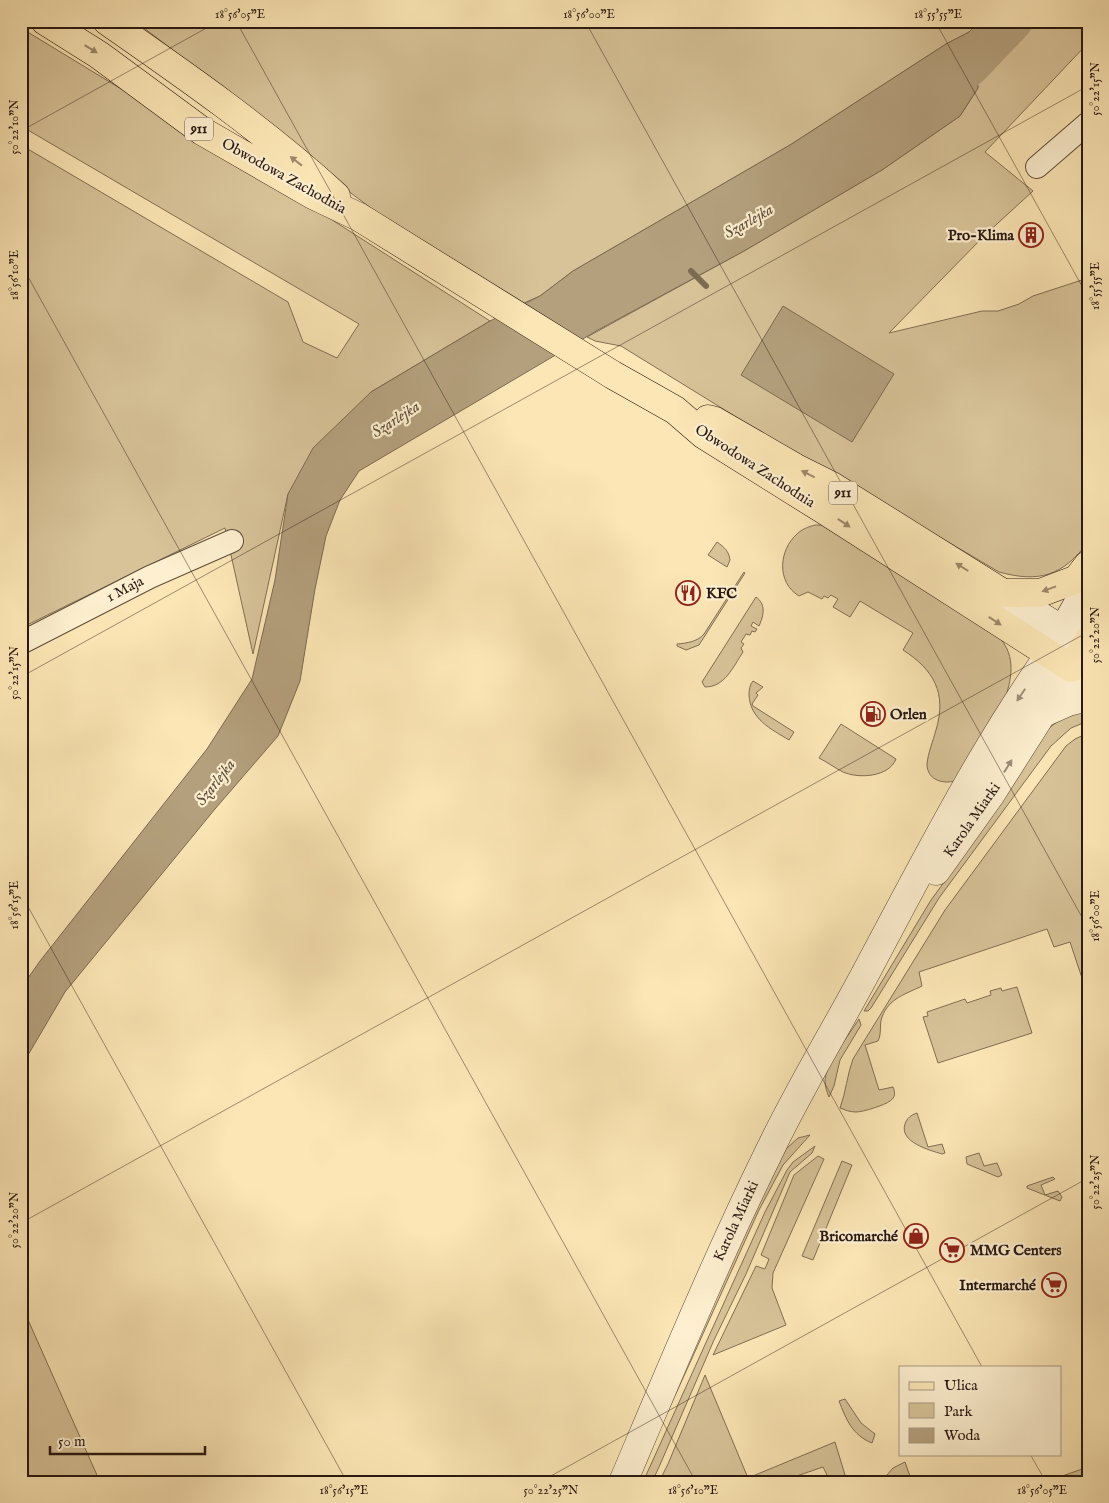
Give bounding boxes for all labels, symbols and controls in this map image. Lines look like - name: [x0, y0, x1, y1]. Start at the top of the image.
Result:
- text: 18°56'05"E: [215, 7, 265, 22]
- text: 18°56'00"E: [563, 7, 615, 22]
- text: 18°55'55"E: [914, 7, 962, 22]
- one-way arrow: [85, 45, 98, 54]
- text: 50°22'15"N: [1088, 62, 1103, 116]
- text: 50°22'10"N: [7, 99, 22, 155]
- road number: 911: [185, 118, 213, 140]
- street label: Obwodowa Zachodnia: [218, 134, 350, 218]
- one-way arrow: [290, 156, 303, 166]
- water label: Szarlejka: [721, 200, 777, 244]
- building icon: Pro-Klima: [1018, 222, 1044, 248]
- place label: Pro-Klima: [948, 226, 1015, 245]
- text: 18°56'10"E: [7, 250, 22, 300]
- text: 18°55'55"E: [1088, 262, 1103, 310]
- water label: Szarlejka: [368, 397, 424, 443]
- street label: Obwodowa Zachodnia: [691, 420, 819, 512]
- one-way arrow: [801, 470, 815, 478]
- road number: 911: [829, 482, 857, 504]
- one-way arrow: [837, 518, 851, 528]
- one-way arrow: [955, 562, 969, 572]
- street label: 1 Maja: [103, 571, 147, 606]
- restaurant icon: KFC: [675, 580, 701, 606]
- place label: KFC: [706, 584, 737, 603]
- one-way arrow: [1041, 585, 1056, 593]
- text: 50°22'20"N: [1088, 606, 1103, 663]
- one-way arrow: [988, 616, 1002, 625]
- text: 50°22'15"N: [7, 646, 22, 700]
- one-way arrow: [1016, 688, 1026, 702]
- fuel station icon: Orlen: [860, 701, 886, 727]
- place label: Orlen: [890, 705, 927, 724]
- water label: Szarlejka: [192, 756, 240, 810]
- one-way arrow: [1004, 760, 1013, 773]
- street label: Karola Miarki: [939, 779, 1005, 861]
- text: 18°56'15"E: [7, 881, 22, 929]
- text: 18°56'00"E: [1088, 890, 1103, 942]
- text: 50°22'25"N: [1088, 1154, 1103, 1209]
- street label: Karola Miarki: [709, 1178, 763, 1264]
- text: 50°22'20"N: [7, 1191, 22, 1248]
- shop icon: Bricomarché: [903, 1223, 929, 1249]
- place label: Bricomarché: [819, 1227, 898, 1246]
- supermarket icon: MMG Centers: [939, 1237, 965, 1263]
- place label: MMG Centers: [970, 1241, 1062, 1260]
- supermarket icon: Intermarché: [1041, 1272, 1067, 1298]
- place label: Intermarché: [959, 1276, 1036, 1295]
- legend: [899, 1366, 1062, 1456]
- text: Ulica: [944, 1376, 978, 1395]
- text: Park: [944, 1402, 974, 1421]
- scale bar: [50, 1423, 205, 1455]
- text: Woda: [944, 1426, 981, 1445]
- text: 50 m: [58, 1432, 86, 1451]
- text: 18°56'15"E: [320, 1483, 368, 1498]
- text: 50°22'25"N: [524, 1483, 579, 1498]
- text: 18°56'10"E: [668, 1483, 718, 1498]
- text: 18°56'05"E: [1017, 1483, 1067, 1498]

